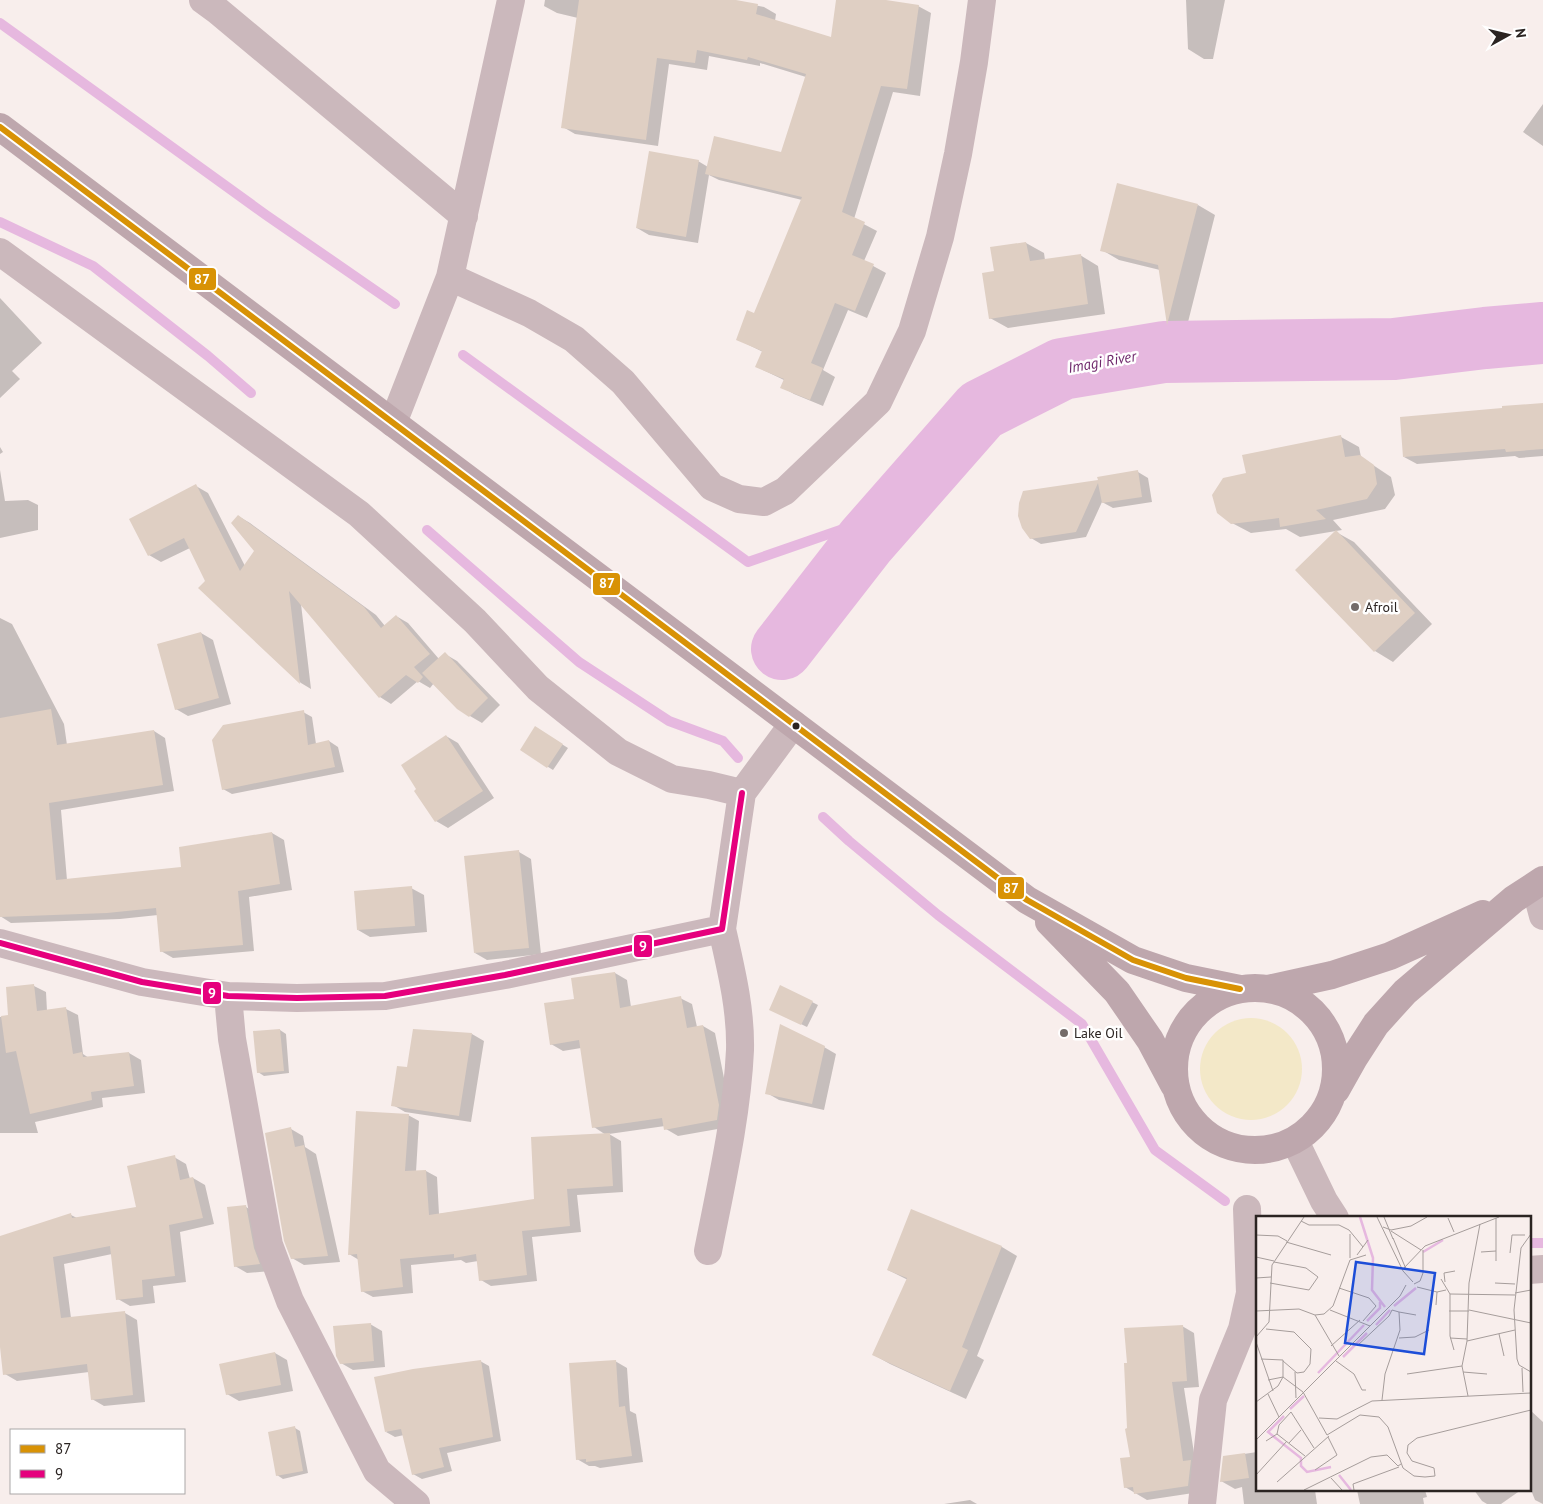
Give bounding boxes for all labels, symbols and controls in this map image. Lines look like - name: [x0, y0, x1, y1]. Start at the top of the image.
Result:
- north arrow: [1483, 10, 1533, 60]
- text: N: [1511, 27, 1530, 39]
- line badge: 87: [188, 267, 217, 291]
- text: 87: [194, 270, 210, 288]
- water label: Imagi River: [1066, 346, 1139, 377]
- line badge: 87: [592, 572, 621, 596]
- text: 87: [599, 574, 615, 592]
- place label: Afroil: [1365, 598, 1398, 616]
- marker: Afroil: [1349, 601, 1361, 613]
- unlabelled marker: [791, 721, 801, 731]
- line badge: 87: [997, 876, 1025, 900]
- text: 87: [1003, 879, 1019, 897]
- line badge: 9: [633, 934, 653, 958]
- text: 9: [639, 937, 647, 955]
- line badge: 9: [202, 981, 222, 1005]
- text: 9: [208, 984, 216, 1002]
- place label: Lake Oil: [1074, 1024, 1123, 1042]
- marker: Lake Oil: [1058, 1027, 1070, 1039]
- inset map: [1256, 1216, 1530, 1492]
- legend: [10, 1429, 185, 1494]
- text: 87: [55, 1439, 71, 1458]
- text: 9: [55, 1464, 63, 1483]

